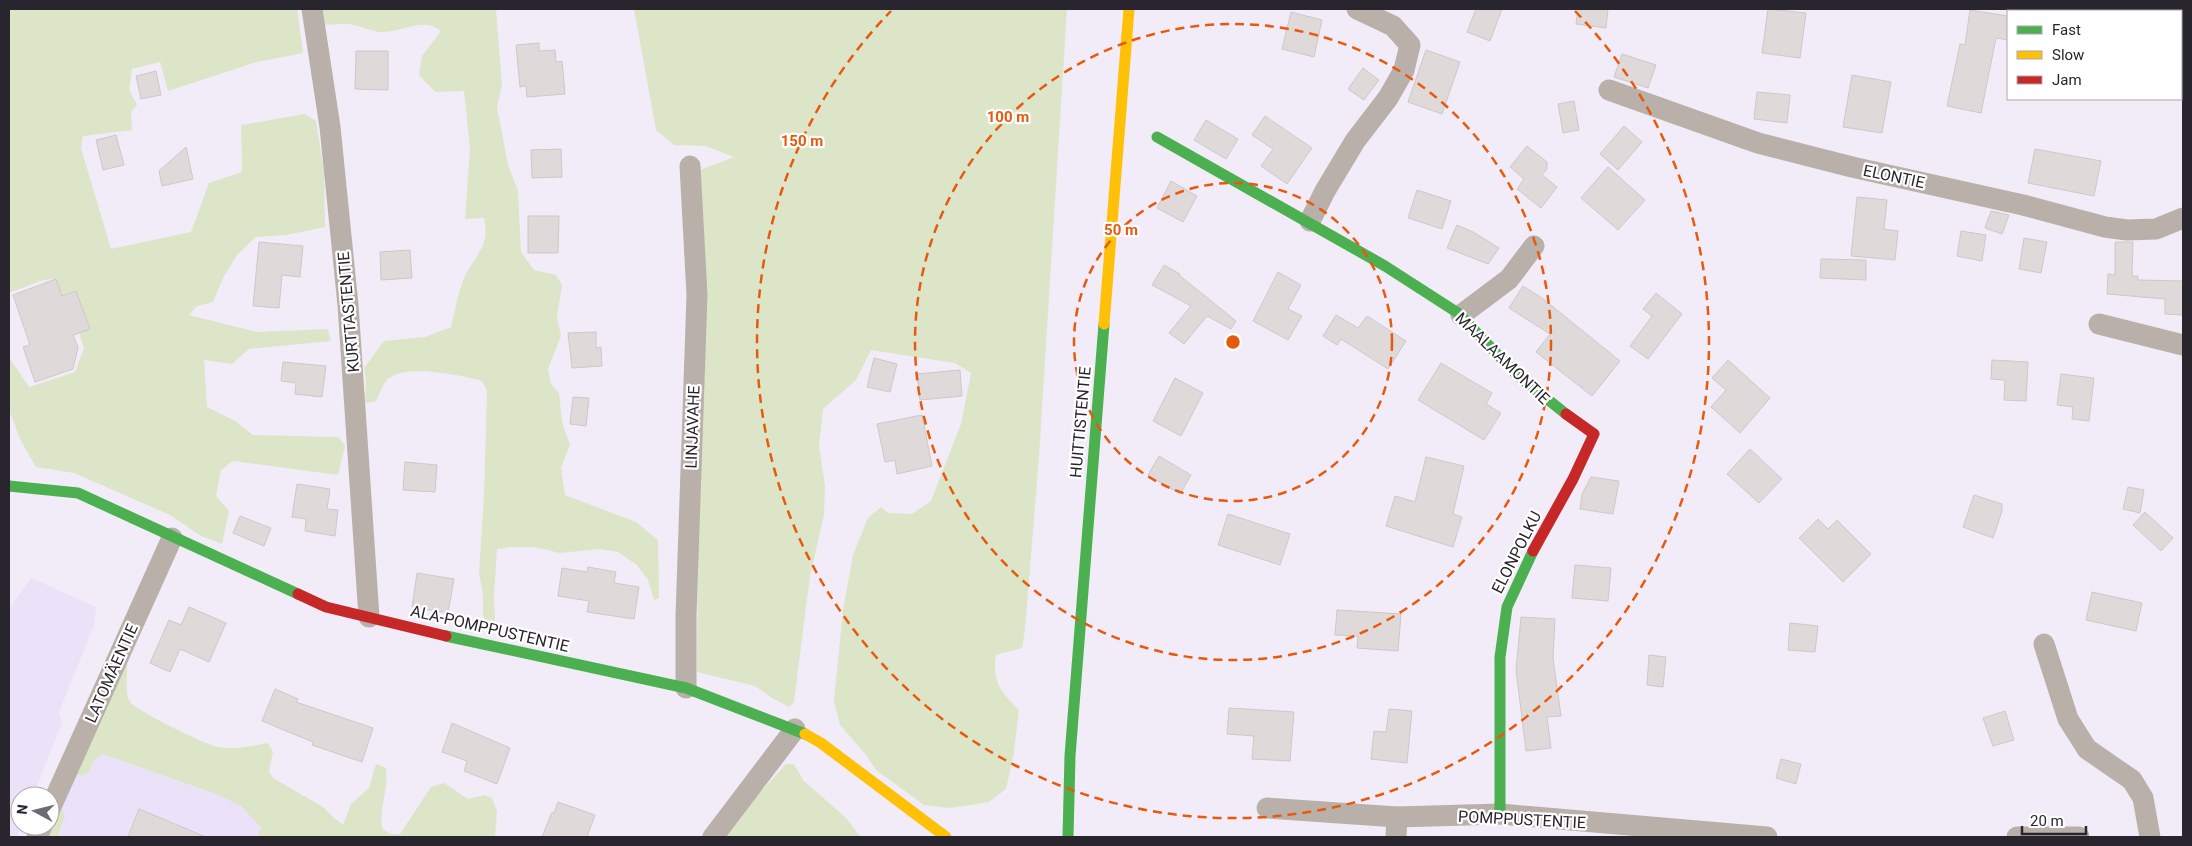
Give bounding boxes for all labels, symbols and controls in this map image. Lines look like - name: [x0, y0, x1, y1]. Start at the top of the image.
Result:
- legend: [2007, 10, 2182, 100]
- text: Fast: [2052, 21, 2081, 39]
- text: Slow: [2052, 46, 2084, 64]
- text: Jam: [2052, 71, 2082, 89]
- text: 100 m: [987, 108, 1029, 126]
- text: 150 m: [781, 132, 823, 150]
- street label: ELONTIE: [1861, 161, 1926, 192]
- text: 50 m: [1104, 221, 1138, 239]
- street label: KURTTASTENTIE: [334, 251, 363, 373]
- street label: MAALAAMONTIE: [1452, 309, 1554, 408]
- centre of rings: [1224, 333, 1242, 351]
- street label: HUITTISTENTIE: [1066, 366, 1095, 479]
- street label: LINJAVAHE: [682, 385, 703, 469]
- street label: ELONPOLKU: [1488, 508, 1545, 597]
- street label: ALA-POMPPUSTENTIE: [409, 601, 571, 656]
- street label: LATOMÄENTIE: [81, 621, 142, 726]
- north arrow: [10, 786, 60, 836]
- text: N: [14, 804, 31, 815]
- scale bar: [2022, 804, 2086, 836]
- street label: POMPPUSTENTIE: [1458, 807, 1586, 832]
- text: 20 m: [2030, 812, 2064, 830]

